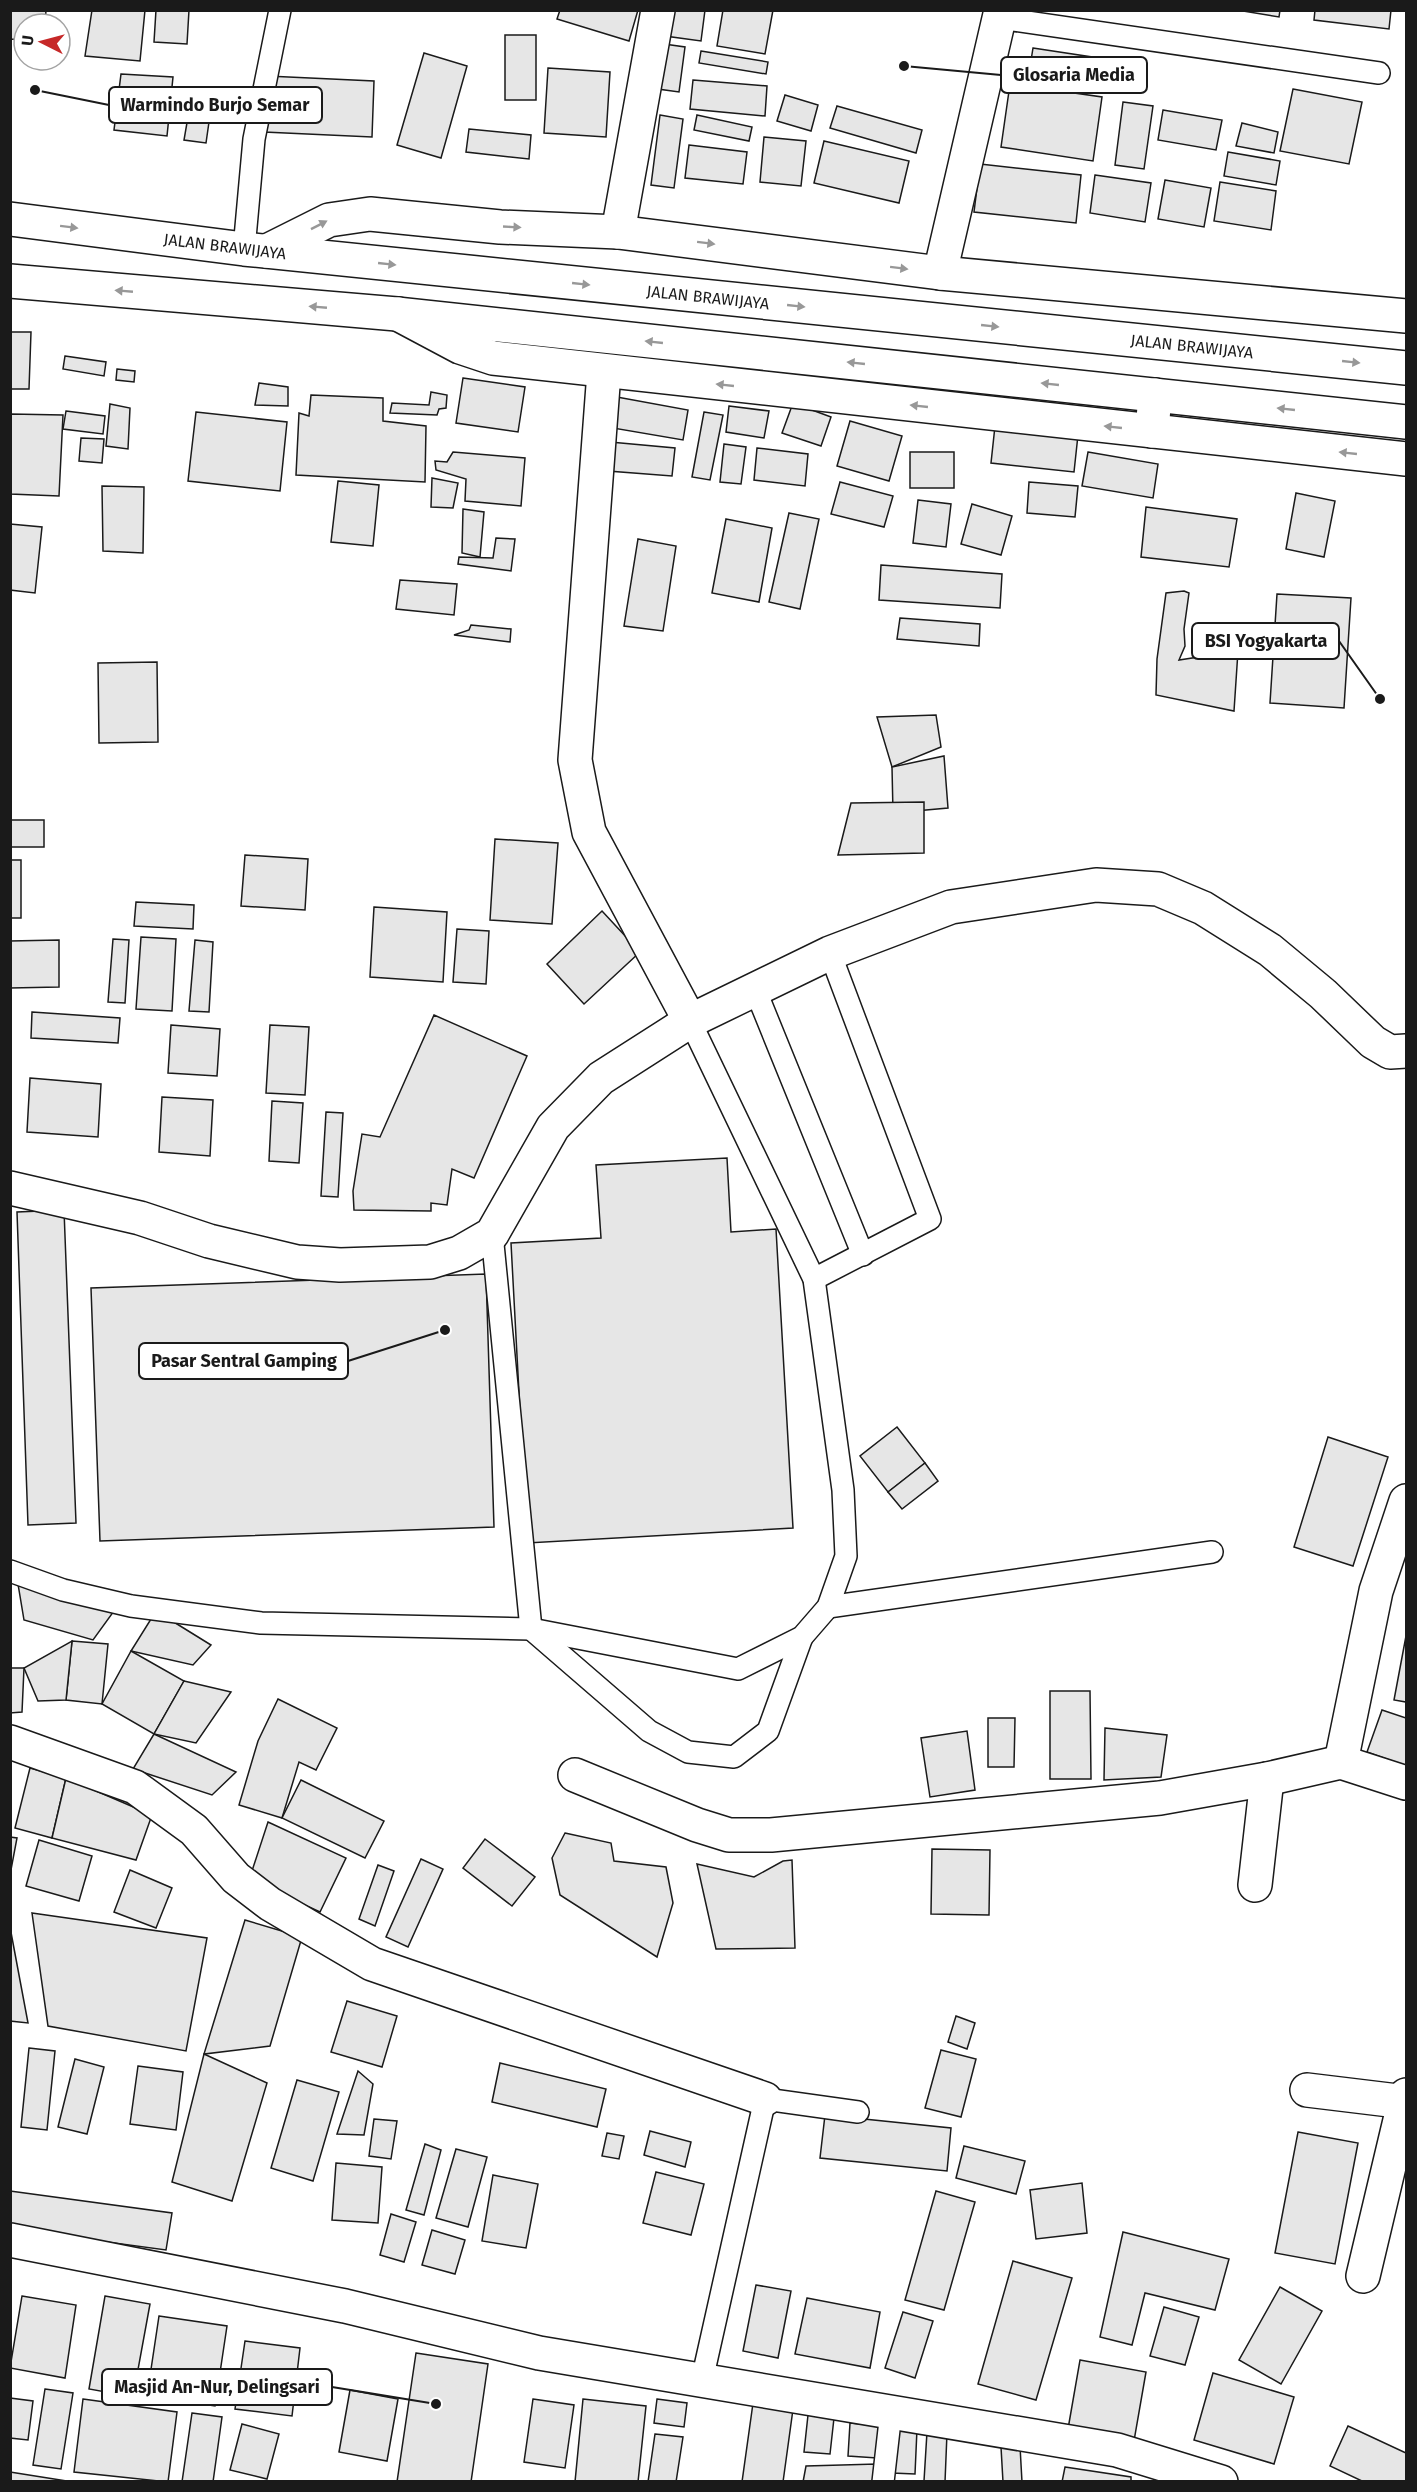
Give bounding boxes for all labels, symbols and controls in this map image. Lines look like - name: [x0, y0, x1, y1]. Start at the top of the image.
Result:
- north arrow: [12, 12, 72, 72]
- text: U: [18, 34, 38, 47]
- callout: Glosaria Media: [1001, 57, 1147, 93]
- text: Glosaria Media: [1013, 64, 1135, 86]
- callout: Warmindo Burjo Semar: [109, 87, 322, 123]
- text: Warmindo Burjo Semar: [121, 94, 310, 116]
- one-way arrow: [310, 220, 328, 230]
- one-way arrow: [59, 222, 78, 231]
- one-way arrow: [502, 223, 521, 232]
- street label: JALAN BRAWIJAYA: [163, 230, 288, 264]
- one-way arrow: [697, 238, 716, 248]
- one-way arrow: [378, 259, 397, 269]
- one-way arrow: [890, 263, 909, 272]
- one-way arrow: [572, 279, 591, 289]
- street label: JALAN BRAWIJAYA: [646, 282, 771, 313]
- one-way arrow: [114, 286, 133, 295]
- one-way arrow: [787, 301, 806, 311]
- one-way arrow: [308, 302, 327, 312]
- one-way arrow: [981, 321, 1000, 331]
- street label: JALAN BRAWIJAYA: [1130, 331, 1255, 362]
- one-way arrow: [644, 337, 663, 347]
- one-way arrow: [1342, 357, 1361, 367]
- one-way arrow: [847, 358, 866, 368]
- one-way arrow: [1040, 379, 1059, 389]
- one-way arrow: [715, 380, 734, 390]
- one-way arrow: [909, 401, 928, 411]
- one-way arrow: [1276, 404, 1295, 414]
- one-way arrow: [1103, 422, 1122, 432]
- one-way arrow: [1339, 448, 1358, 457]
- callout: BSI Yogyakarta: [1192, 623, 1339, 659]
- text: BSI Yogyakarta: [1205, 630, 1327, 652]
- callout: Pasar Sentral Gamping: [139, 1343, 348, 1379]
- text: Pasar Sentral Gamping: [151, 1350, 337, 1372]
- callout: Masjid An-Nur, Delingsari: [102, 2369, 332, 2405]
- text: Masjid An-Nur, Delingsari: [114, 2376, 320, 2398]

